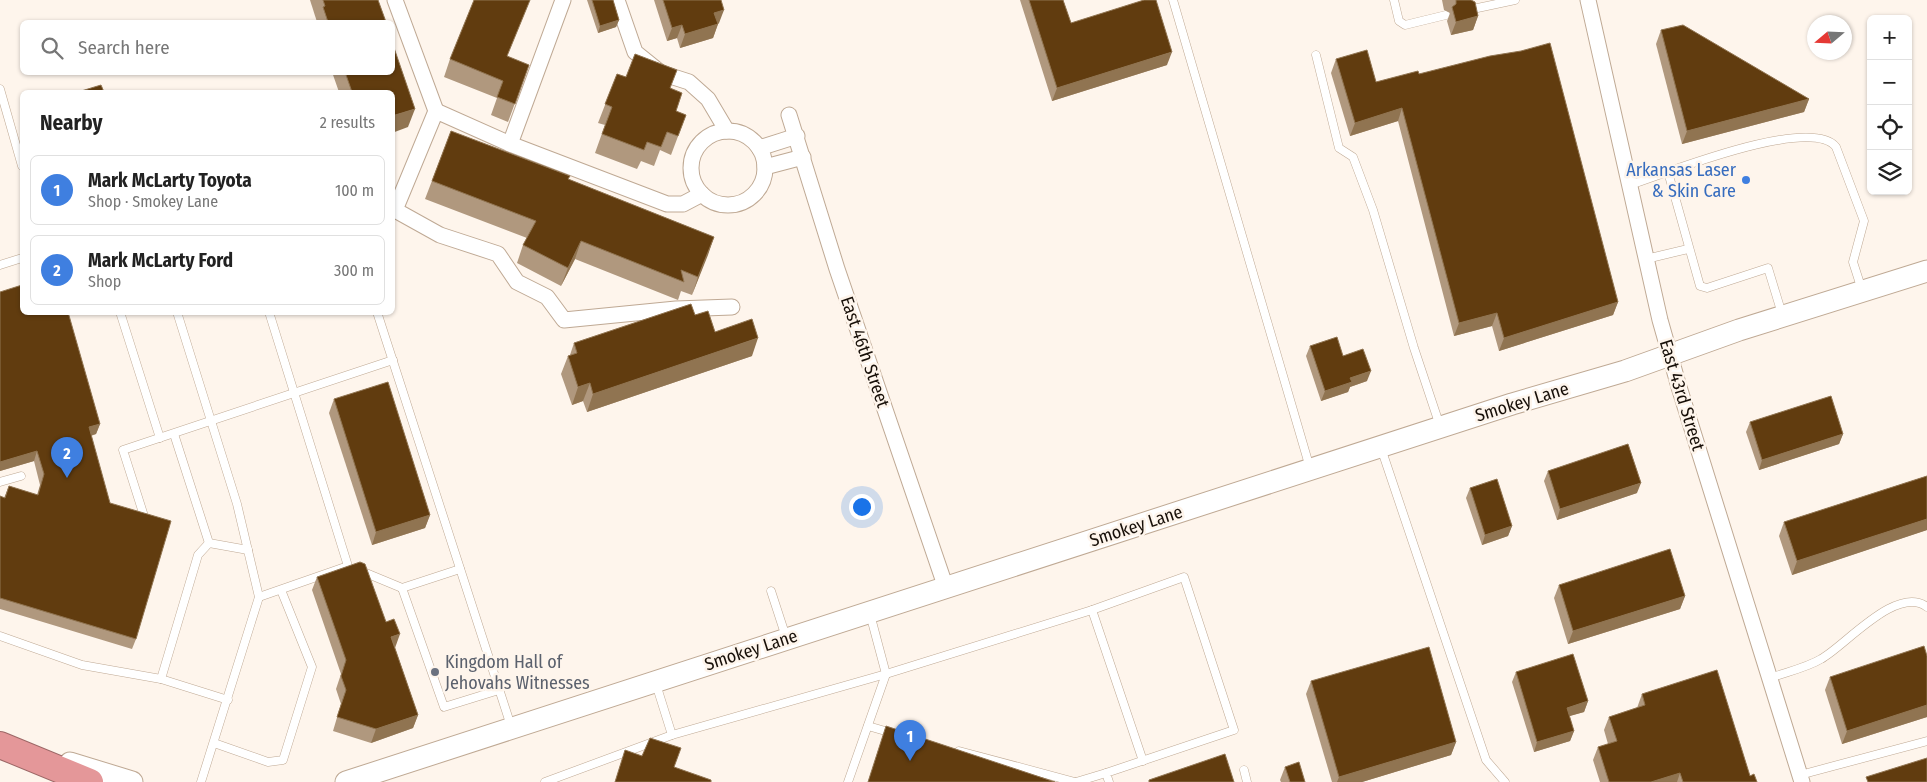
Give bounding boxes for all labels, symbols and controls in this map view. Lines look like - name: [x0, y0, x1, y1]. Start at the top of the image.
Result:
- north arrow: [1807, 15, 1852, 60]
- map controls: [1867, 15, 1912, 195]
- button: +: [1867, 15, 1912, 60]
- search box: [20, 20, 395, 75]
- icon: search: [38, 34, 66, 62]
- text: Search here: [78, 36, 170, 59]
- button: −: [1867, 60, 1912, 105]
- button: locate: [1867, 105, 1912, 150]
- text: Nearby: [40, 110, 102, 136]
- text: 2 results: [320, 113, 375, 132]
- button: layers: [1867, 150, 1912, 195]
- place label: Arkansas Laser & Skin Care: [1626, 159, 1737, 202]
- text: Mark McLarty Toyota: [88, 169, 252, 192]
- marker: Arkansas Laser & Skin Care: [1740, 174, 1752, 186]
- text: 1: [54, 181, 60, 200]
- text: 100 m: [335, 181, 374, 200]
- text: Shop · Smokey Lane: [88, 192, 218, 211]
- text: Mark McLarty Ford: [88, 249, 233, 272]
- text: 2: [53, 261, 61, 280]
- text: 300 m: [334, 261, 374, 280]
- text: Shop: [88, 272, 121, 291]
- street label: East 46th Street: [836, 293, 894, 411]
- street label: East 43rd Street: [1655, 337, 1709, 453]
- street label: Smokey Lane: [1473, 377, 1571, 427]
- pin: 2: [51, 437, 83, 478]
- your location: [849, 494, 875, 520]
- street label: Smokey Lane: [1087, 501, 1185, 551]
- street label: Smokey Lane: [702, 625, 800, 675]
- place label: Kingdom Hall of Jehovahs Witnesses: [445, 651, 590, 694]
- marker: Kingdom Hall of Jehovahs Witnesses: [429, 666, 441, 678]
- pin: 1: [894, 720, 926, 761]

